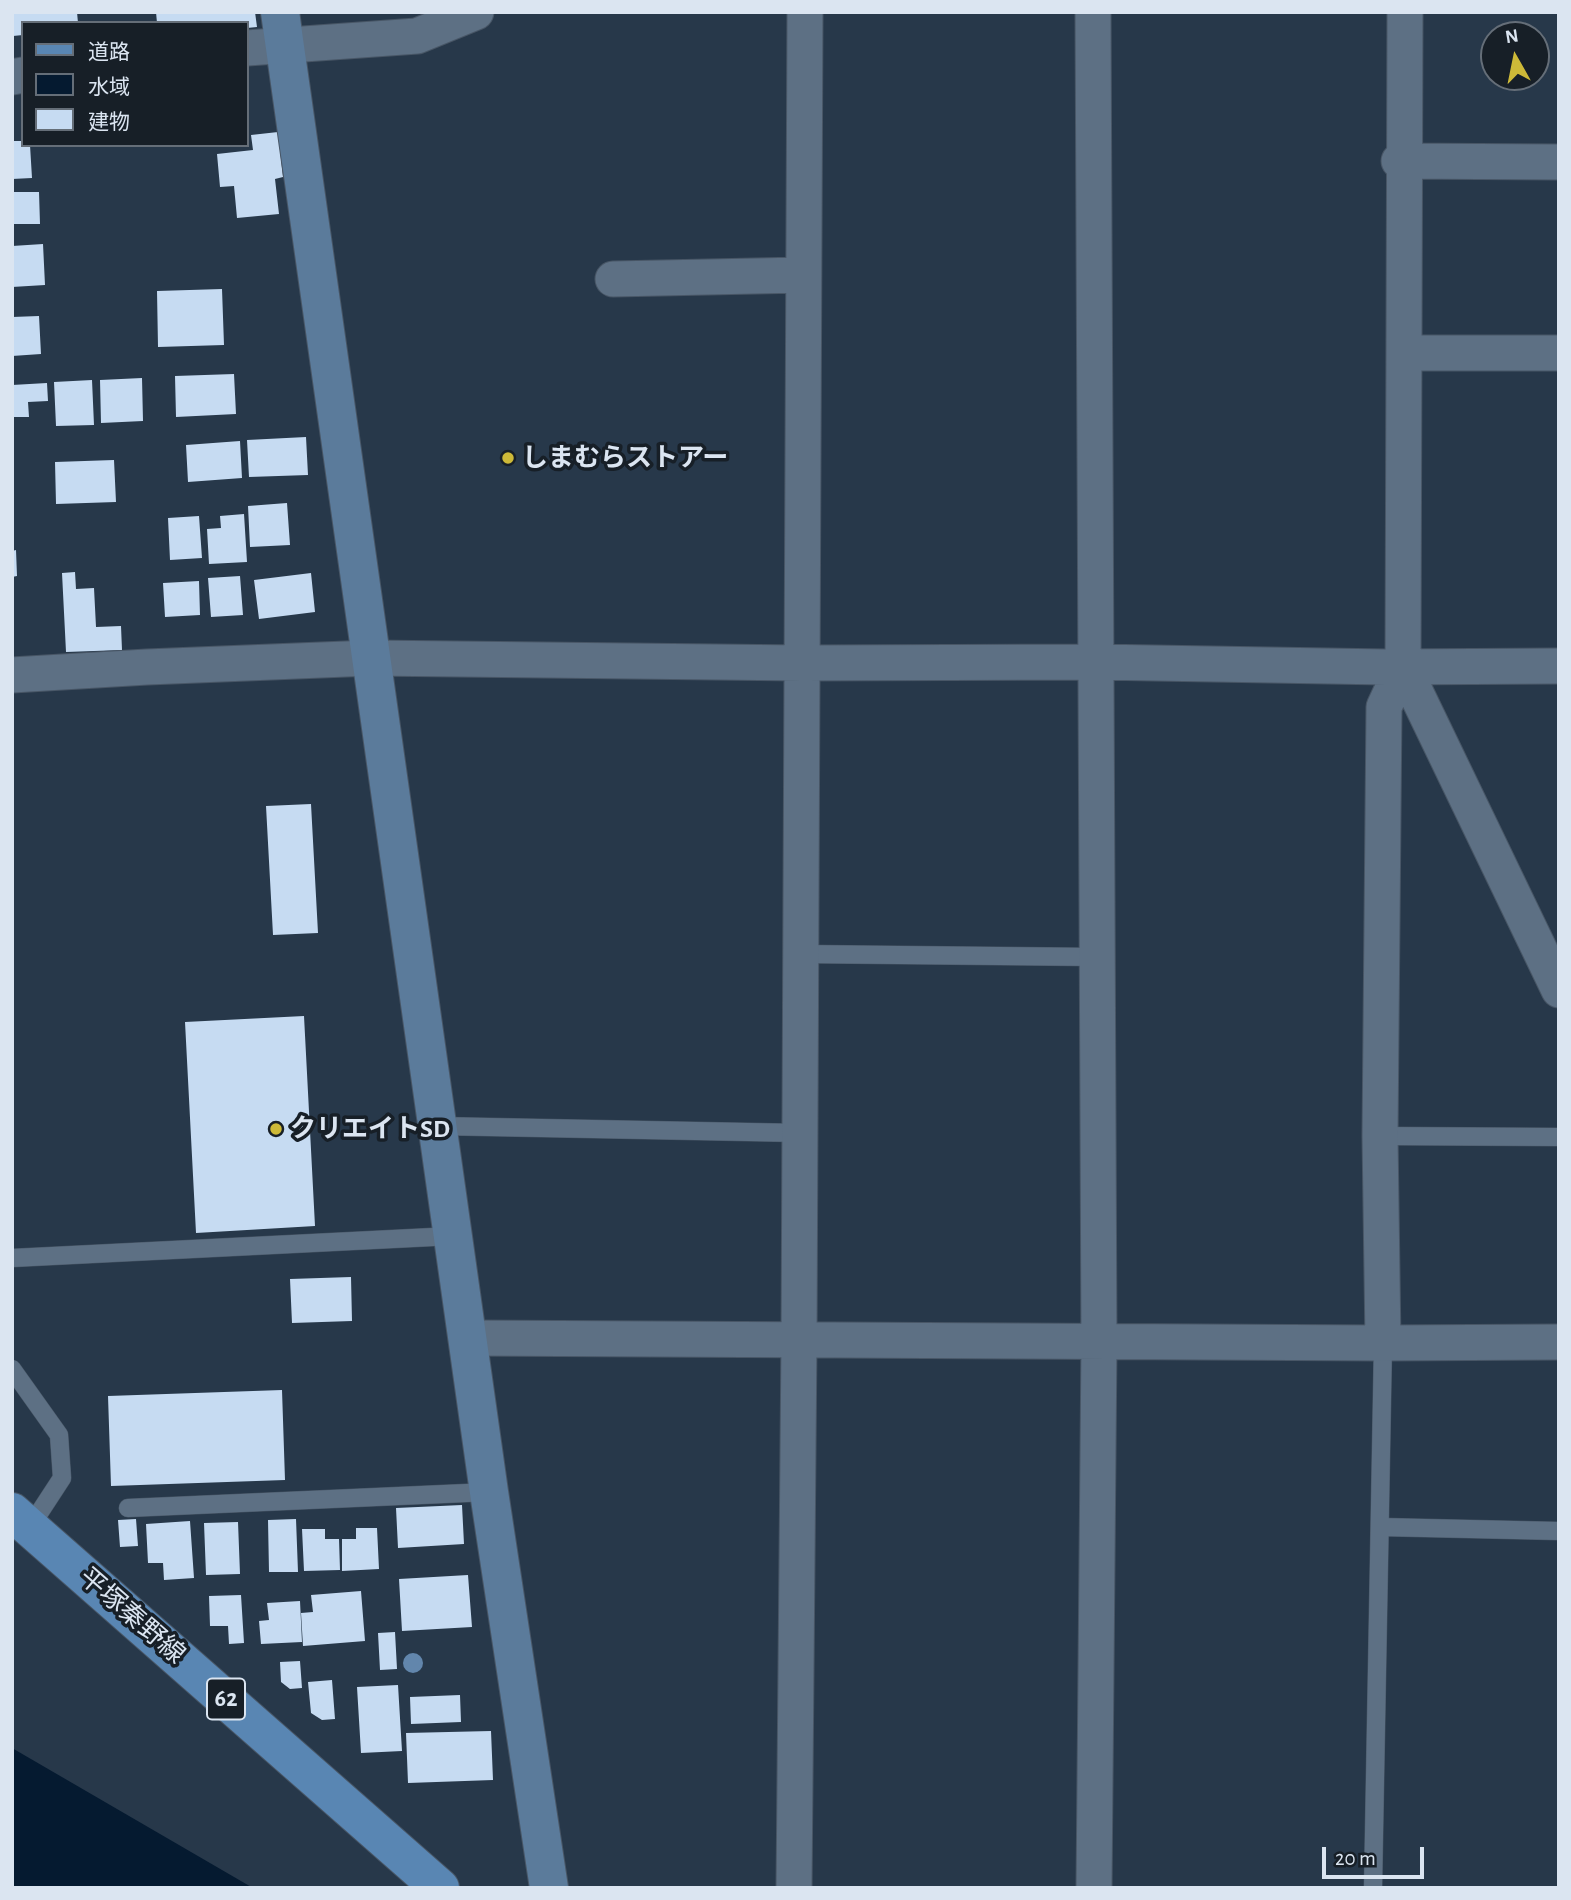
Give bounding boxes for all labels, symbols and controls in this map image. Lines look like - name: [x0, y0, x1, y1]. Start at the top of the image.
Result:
- legend: [21, 21, 248, 147]
- north arrow: [1480, 21, 1550, 91]
- text: N: [1504, 26, 1520, 47]
- text: 道路: [88, 42, 130, 63]
- text: 水域: [88, 77, 130, 98]
- text: 建物: [88, 112, 130, 133]
- place label: しまむらストアー: [522, 442, 728, 474]
- marker: しまむらストアー: [500, 450, 516, 466]
- place label: クリエイトSD: [290, 1113, 450, 1145]
- marker: クリエイトSD: [268, 1121, 284, 1137]
- street label: 平塚秦野線: [73, 1562, 191, 1670]
- road number: 62: [207, 1679, 245, 1720]
- scale bar: [1326, 1834, 1428, 1878]
- text: 20 m: [1335, 1848, 1376, 1869]

